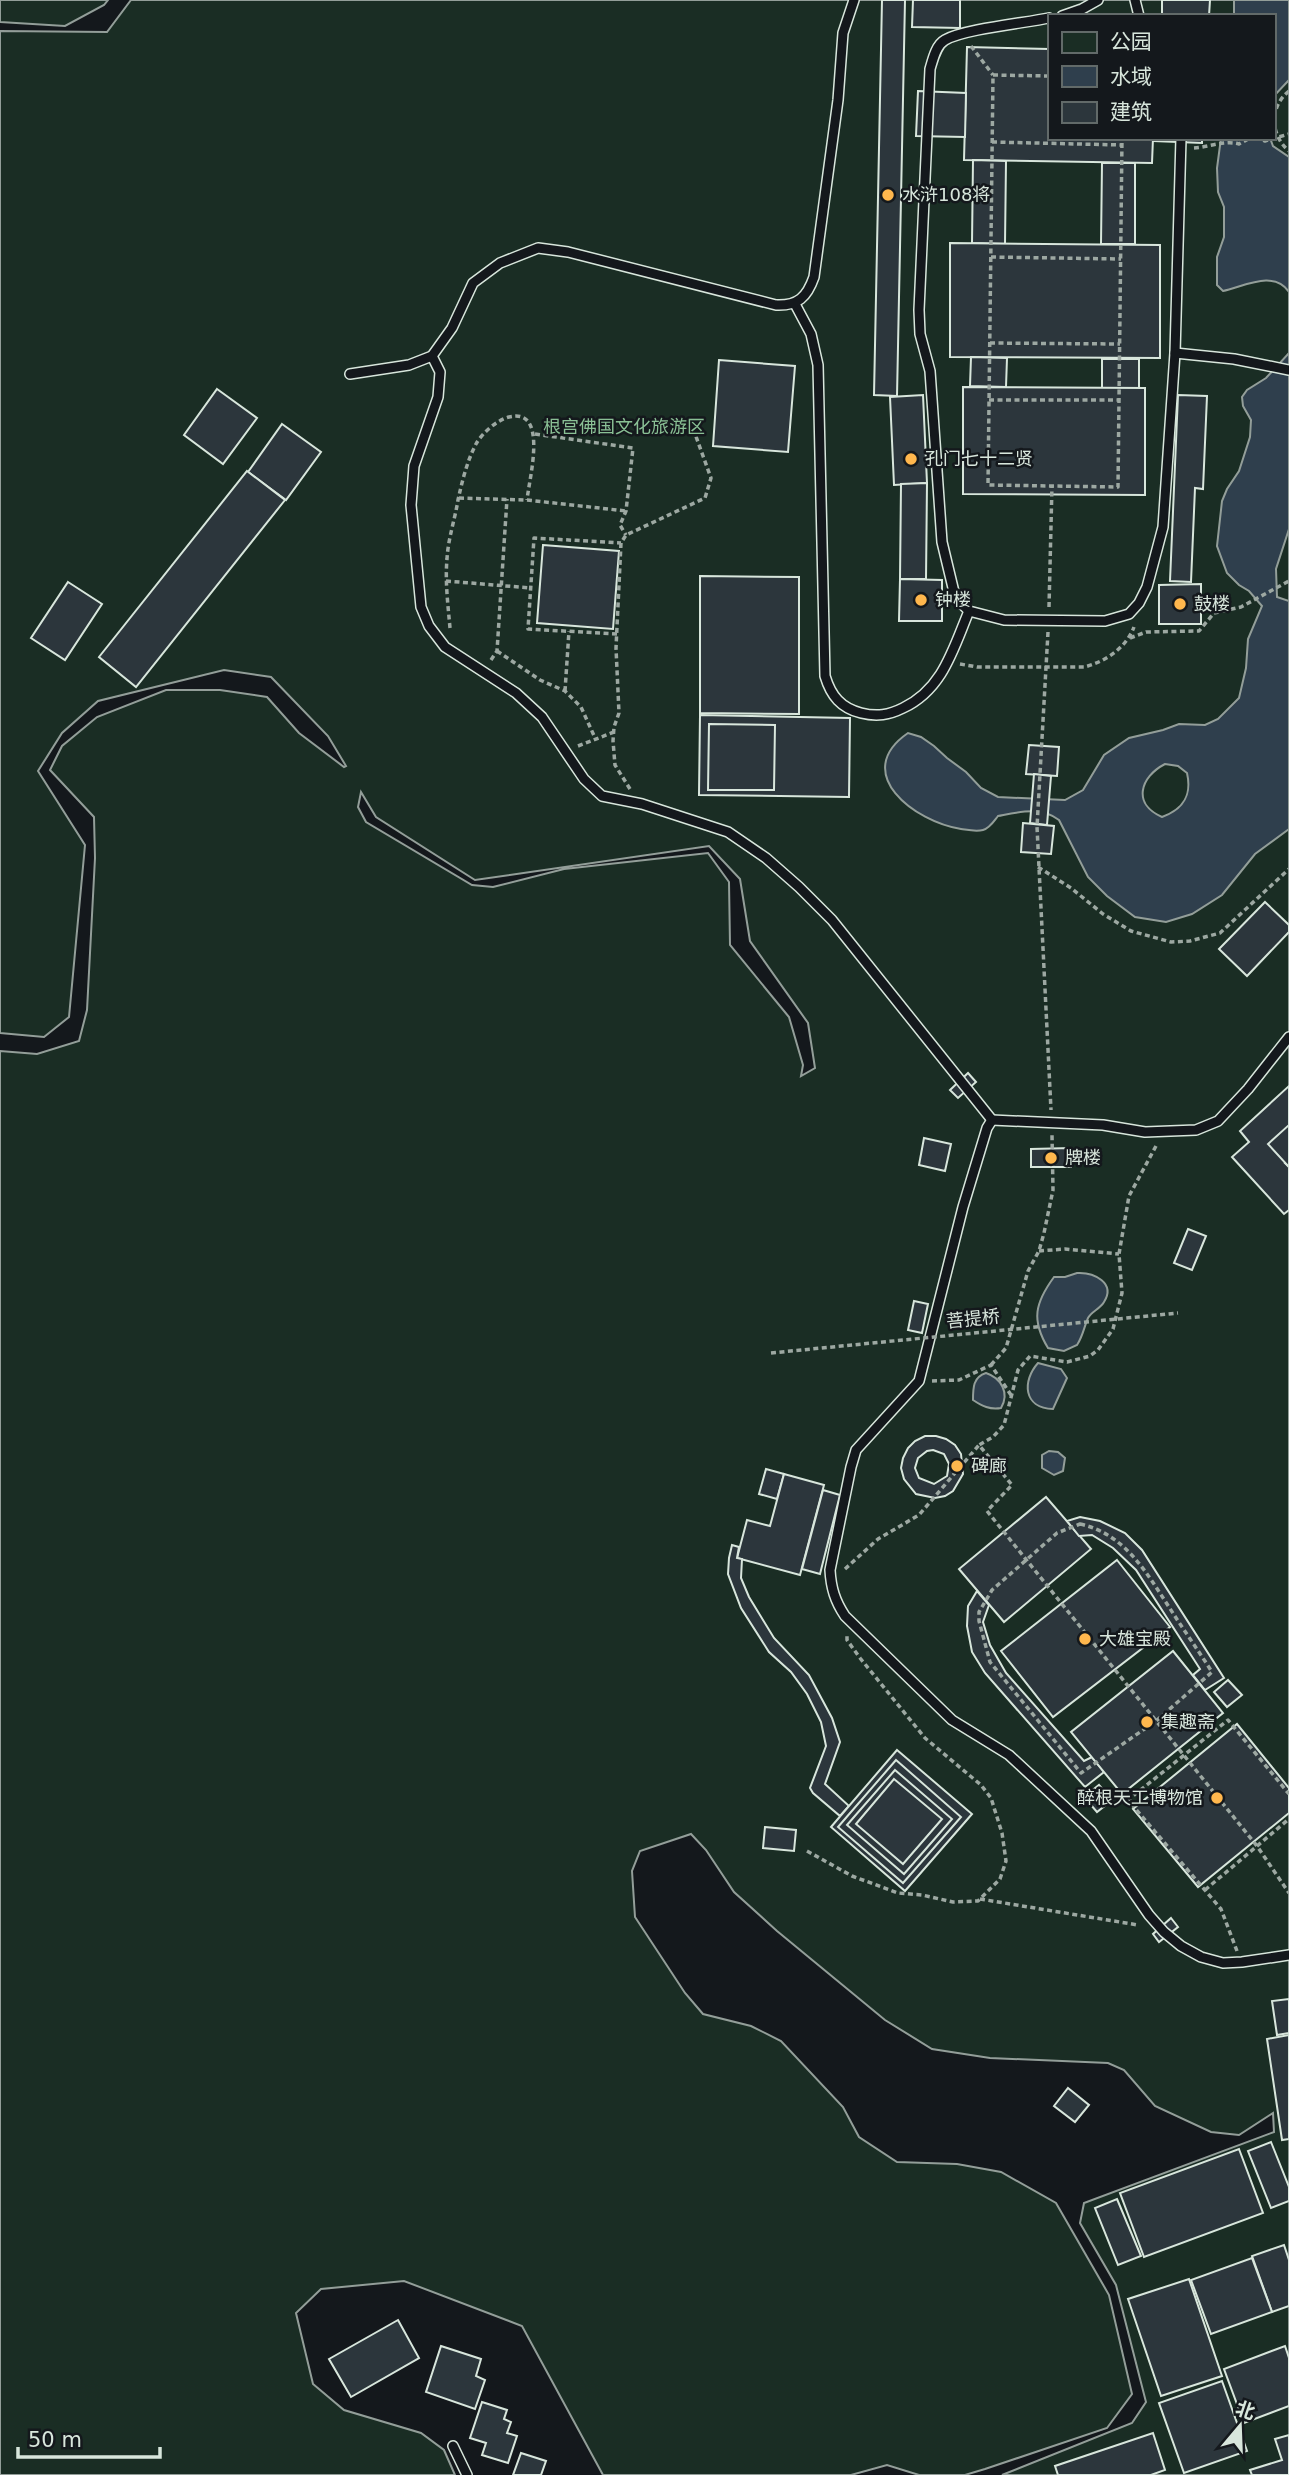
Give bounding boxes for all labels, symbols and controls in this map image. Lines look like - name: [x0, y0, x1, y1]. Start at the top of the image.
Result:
- legend: [1048, 14, 1275, 140]
- text: 公园: [1110, 30, 1152, 54]
- text: 水域: [1110, 65, 1152, 89]
- text: 建筑: [1110, 100, 1152, 124]
- place label: 水浒108将: [902, 184, 990, 205]
- marker: 水浒108将: [880, 187, 896, 203]
- park label: 根宫佛国文化旅游区: [543, 416, 705, 437]
- place label: 孔门七十二贤: [925, 448, 1033, 469]
- marker: 孔门七十二贤: [903, 451, 919, 467]
- place label: 钟楼: [935, 589, 971, 610]
- marker: 钟楼: [913, 592, 929, 608]
- place label: 鼓楼: [1194, 593, 1230, 614]
- marker: 鼓楼: [1172, 596, 1188, 612]
- place label: 牌楼: [1065, 1147, 1101, 1168]
- marker: 牌楼: [1043, 1150, 1059, 1166]
- street label: 菩提桥: [945, 1305, 1001, 1332]
- place label: 碑廊: [971, 1455, 1007, 1476]
- marker: 碑廊: [949, 1458, 965, 1474]
- place label: 大雄宝殿: [1099, 1628, 1171, 1649]
- marker: 大雄宝殿: [1077, 1631, 1093, 1647]
- place label: 集趣斋: [1161, 1711, 1215, 1732]
- marker: 集趣斋: [1139, 1714, 1155, 1730]
- place label: 醉根天工博物馆: [1077, 1787, 1203, 1808]
- marker: 醉根天工博物馆: [1209, 1790, 1225, 1806]
- north arrow: [1205, 2391, 1275, 2461]
- text: 北: [1233, 2396, 1258, 2423]
- scale bar: [18, 2416, 159, 2460]
- text: 50 m: [28, 2428, 82, 2452]

